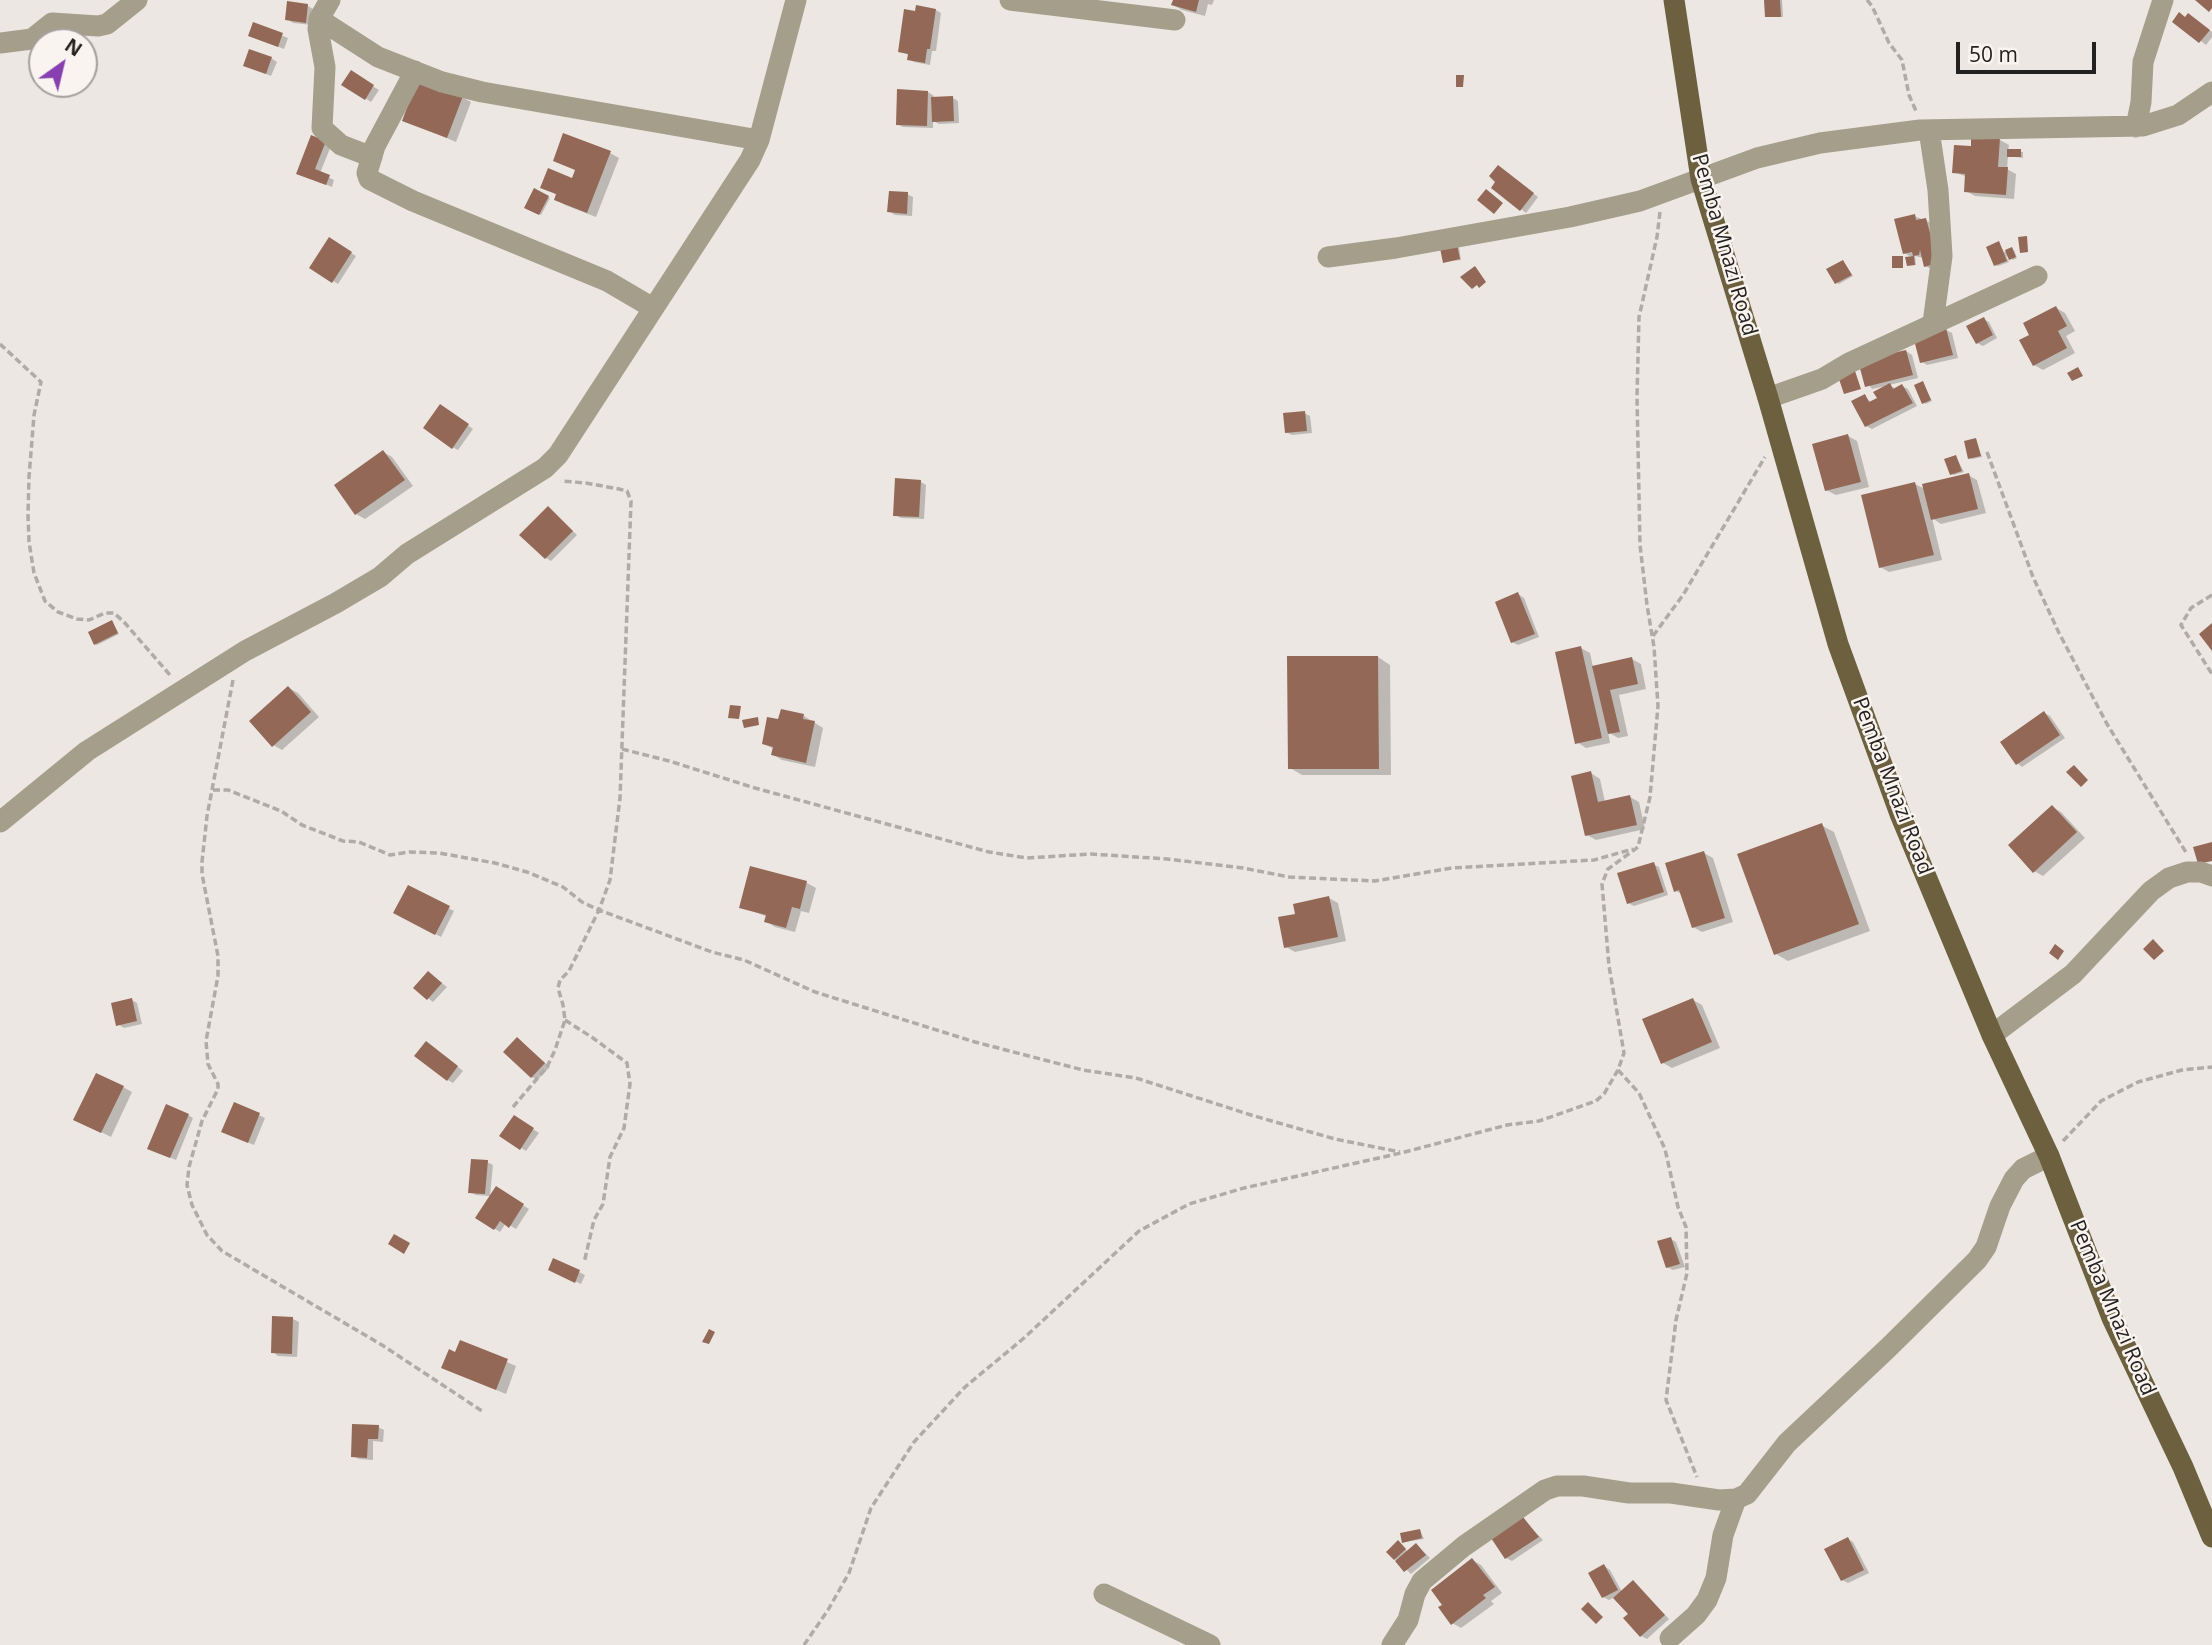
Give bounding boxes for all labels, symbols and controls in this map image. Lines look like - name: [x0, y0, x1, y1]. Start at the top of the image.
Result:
- north arrow: [28, 28, 98, 98]
- scale bar: [1960, 28, 2100, 72]
- text: N: [60, 32, 87, 62]
- text: 50 m: [1969, 40, 2018, 68]
- street label: Pemba Mnazi Road: [1686, 151, 1762, 339]
- street label: Pemba Mnazi Road: [1847, 694, 1937, 878]
- street label: Pemba Mnazi Road: [2064, 1217, 2160, 1399]

